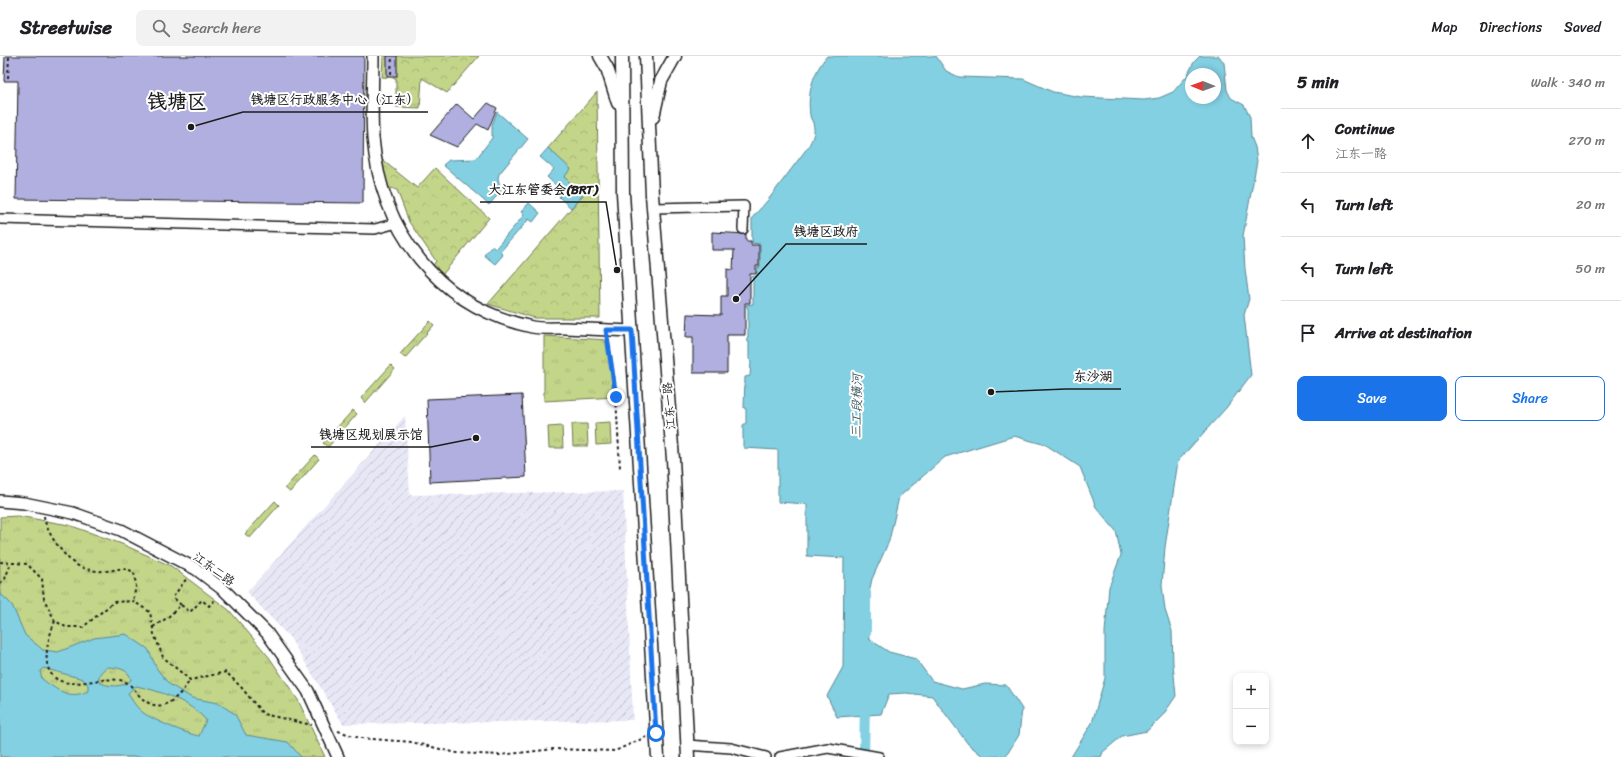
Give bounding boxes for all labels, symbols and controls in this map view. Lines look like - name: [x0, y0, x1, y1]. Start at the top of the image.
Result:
- search box: [136, 10, 416, 46]
- text: Streetwise: [20, 11, 112, 44]
- text: Search here: [182, 15, 261, 41]
- text: Map: [1431, 15, 1457, 40]
- text: Directions: [1479, 15, 1542, 40]
- text: Saved: [1564, 15, 1601, 40]
- icon: search: [150, 17, 172, 39]
- text: 5 min: [1297, 67, 1339, 97]
- north arrow: [1185, 68, 1221, 104]
- text: Walk · 340 m: [1531, 71, 1605, 94]
- district label: 钱塘区: [147, 84, 207, 119]
- callout: 钱塘区行政服务中心（江东）: [243, 87, 428, 112]
- text: 钱塘区行政服务中心（江东）: [250, 88, 420, 111]
- text: Continue: [1335, 116, 1395, 142]
- text: 270 m: [1568, 129, 1605, 152]
- icon: ahead: [1297, 130, 1319, 152]
- text: 江东一路: [1335, 142, 1387, 165]
- callout: 大江东管委会(BRT): [480, 177, 606, 202]
- text: 大江东管委会(BRT): [488, 178, 599, 201]
- text: Turn left: [1335, 192, 1393, 218]
- text: 20 m: [1576, 193, 1605, 216]
- icon: left: [1297, 194, 1319, 216]
- callout: 钱塘区政府: [786, 219, 867, 244]
- text: 钱塘区政府: [793, 220, 859, 243]
- text: Turn left: [1335, 256, 1393, 282]
- text: 50 m: [1575, 257, 1605, 280]
- icon: left: [1297, 258, 1319, 280]
- text: Arrive at destination: [1335, 320, 1472, 346]
- icon: arrive: [1297, 322, 1319, 344]
- callout: 东沙湖: [1066, 364, 1121, 389]
- text: 东沙湖: [1073, 365, 1113, 388]
- water label: 三工段横河: [844, 371, 869, 439]
- button: Save: [1297, 376, 1447, 421]
- button: Share: [1455, 376, 1605, 421]
- street label: 江东一路: [656, 381, 682, 431]
- route end: [607, 388, 625, 406]
- callout: 钱塘区规划展示馆: [311, 422, 431, 447]
- text: 钱塘区规划展示馆: [319, 423, 423, 446]
- street label: 江东二路: [188, 546, 240, 592]
- map controls: [1233, 673, 1269, 745]
- button: +: [1233, 673, 1269, 709]
- button: −: [1233, 709, 1269, 745]
- route start: [647, 724, 665, 742]

